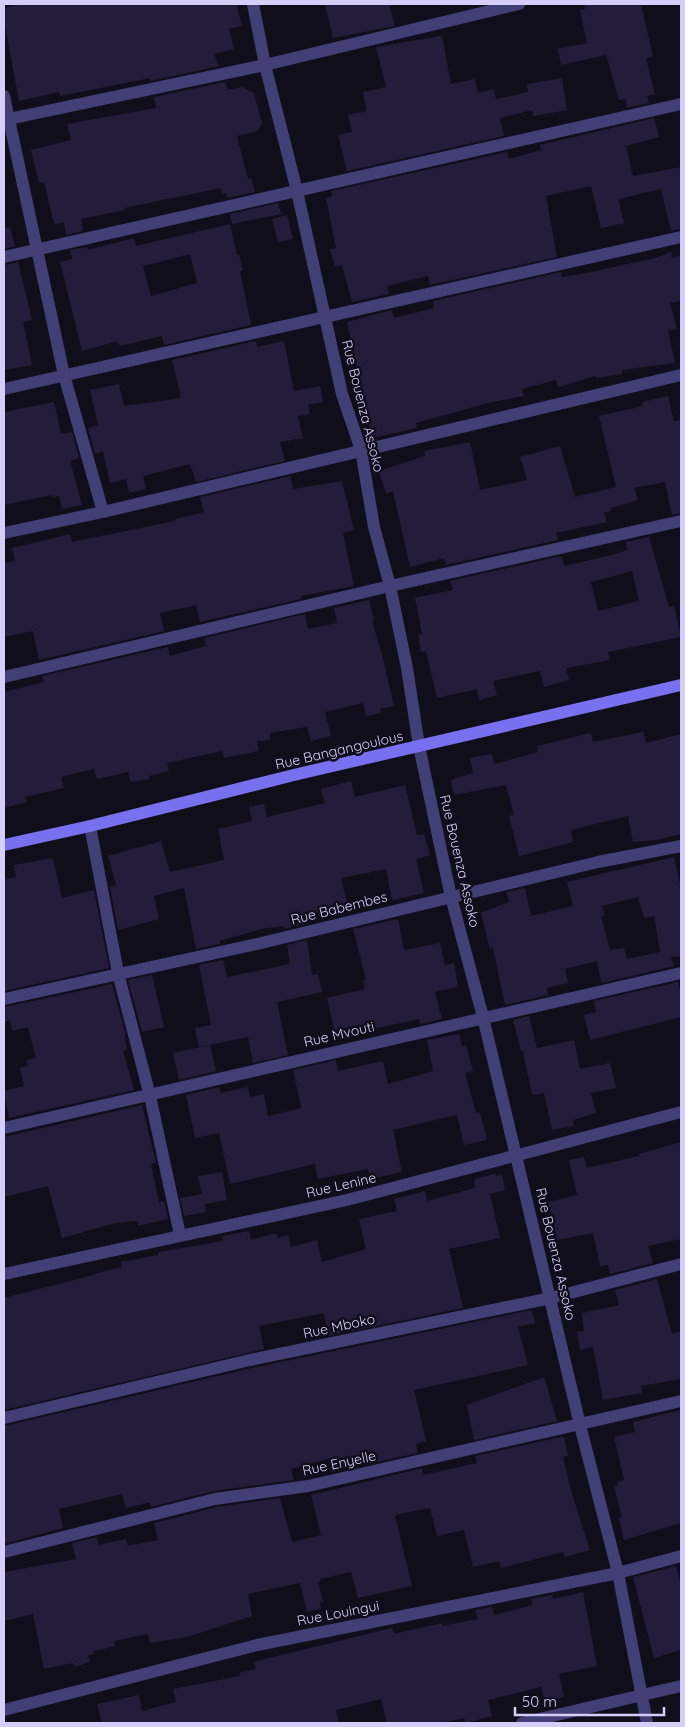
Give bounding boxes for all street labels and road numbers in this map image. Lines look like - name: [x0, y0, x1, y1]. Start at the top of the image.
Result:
- street label: Rue Bouenza Assoko: [338, 338, 388, 474]
- street label: Rue Bangangoulous: [273, 727, 405, 773]
- street label: Rue Bouenza Assoko: [436, 793, 484, 929]
- street label: Rue Babembes: [289, 887, 389, 929]
- street label: Rue Mvouti: [302, 1017, 376, 1051]
- street label: Rue Lenine: [304, 1168, 378, 1202]
- street label: Rue Bouenza Assoko: [532, 1186, 580, 1322]
- street label: Rue Mboko: [301, 1310, 377, 1342]
- street label: Rue Enyelle: [300, 1446, 378, 1480]
- street label: Rue Louingui: [295, 1596, 381, 1630]

